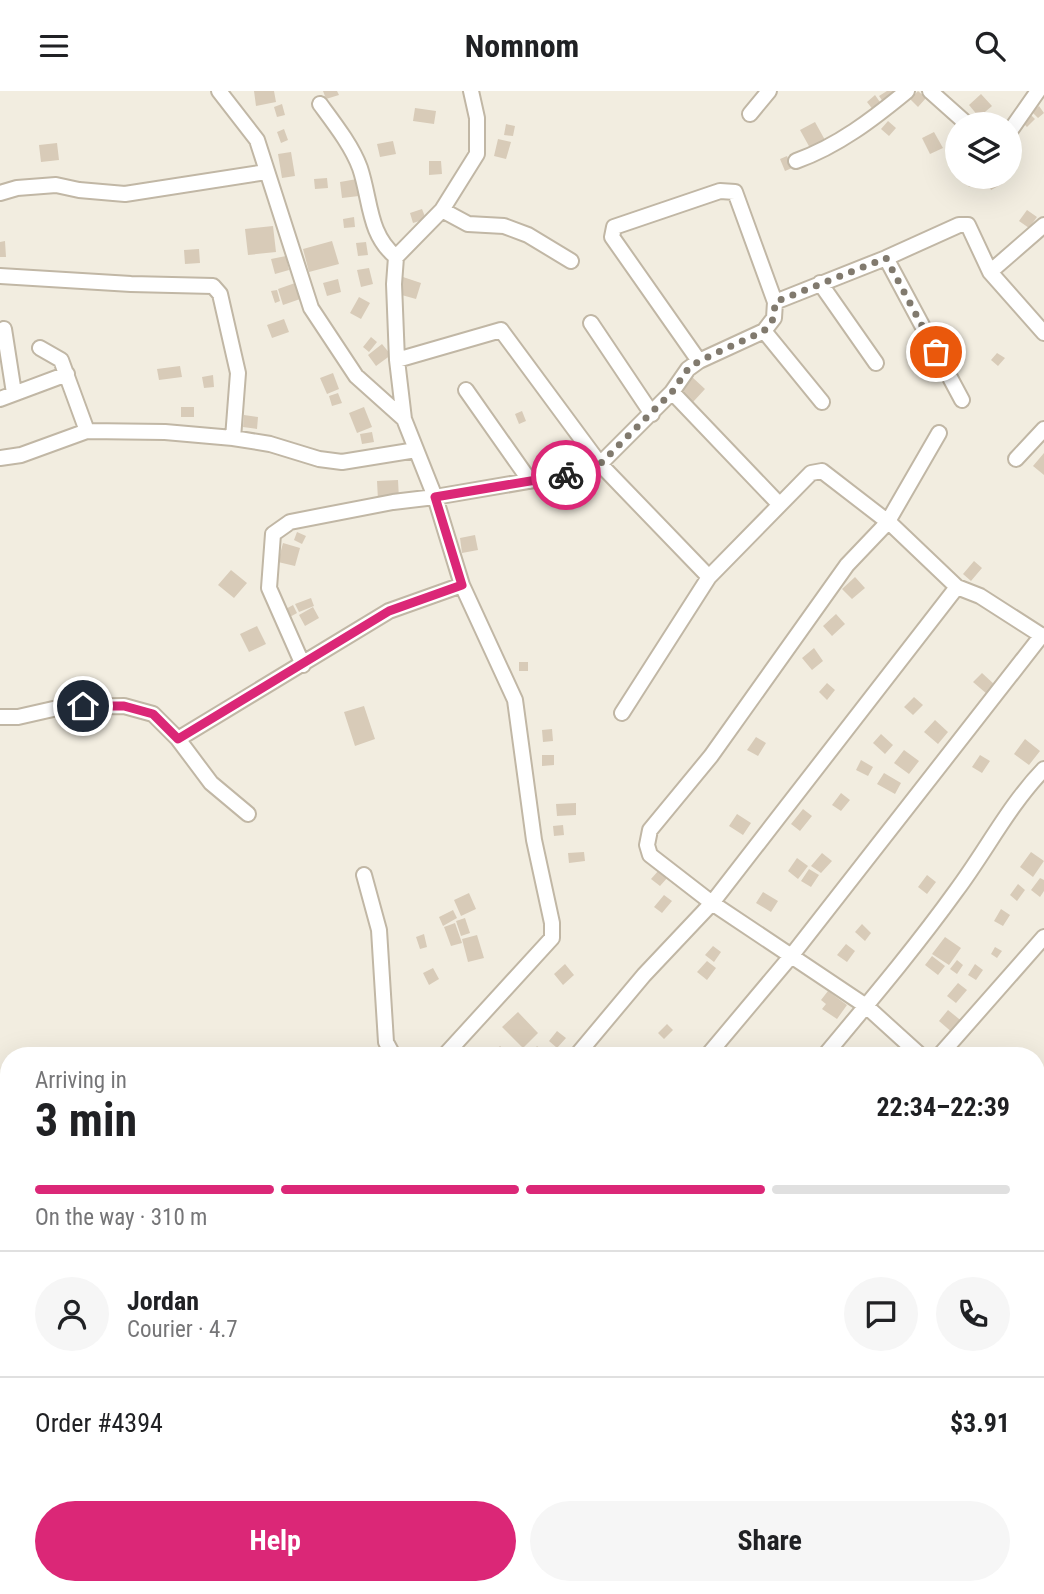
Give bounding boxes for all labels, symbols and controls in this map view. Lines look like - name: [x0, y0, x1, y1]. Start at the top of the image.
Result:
- icon: menu: [35, 27, 73, 65]
- text: Nomnom: [465, 27, 579, 65]
- icon: search: [971, 27, 1009, 65]
- map controls: [945, 112, 1022, 189]
- button: layers: [945, 112, 1022, 189]
- pin: [906, 322, 966, 382]
- icon: bag: [917, 333, 955, 371]
- courier: [531, 440, 601, 510]
- icon: bike: [547, 456, 585, 494]
- pin: [53, 676, 113, 736]
- icon: home: [64, 687, 102, 725]
- text: Arriving in: [35, 1067, 127, 1094]
- text: 22:34–22:39: [876, 1092, 1010, 1122]
- text: 3 min: [35, 1093, 137, 1147]
- text: On the way · 310 m: [35, 1204, 207, 1231]
- button: person: [35, 1277, 109, 1351]
- button: chat: [844, 1277, 918, 1351]
- button: phone: [936, 1277, 1010, 1351]
- text: Jordan: [127, 1286, 199, 1316]
- text: Courier · 4.7: [127, 1316, 238, 1343]
- text: Order #4394: [35, 1408, 163, 1438]
- text: $3.91: [950, 1408, 1010, 1438]
- button: Help: [35, 1501, 516, 1581]
- button: Share: [530, 1501, 1010, 1581]

